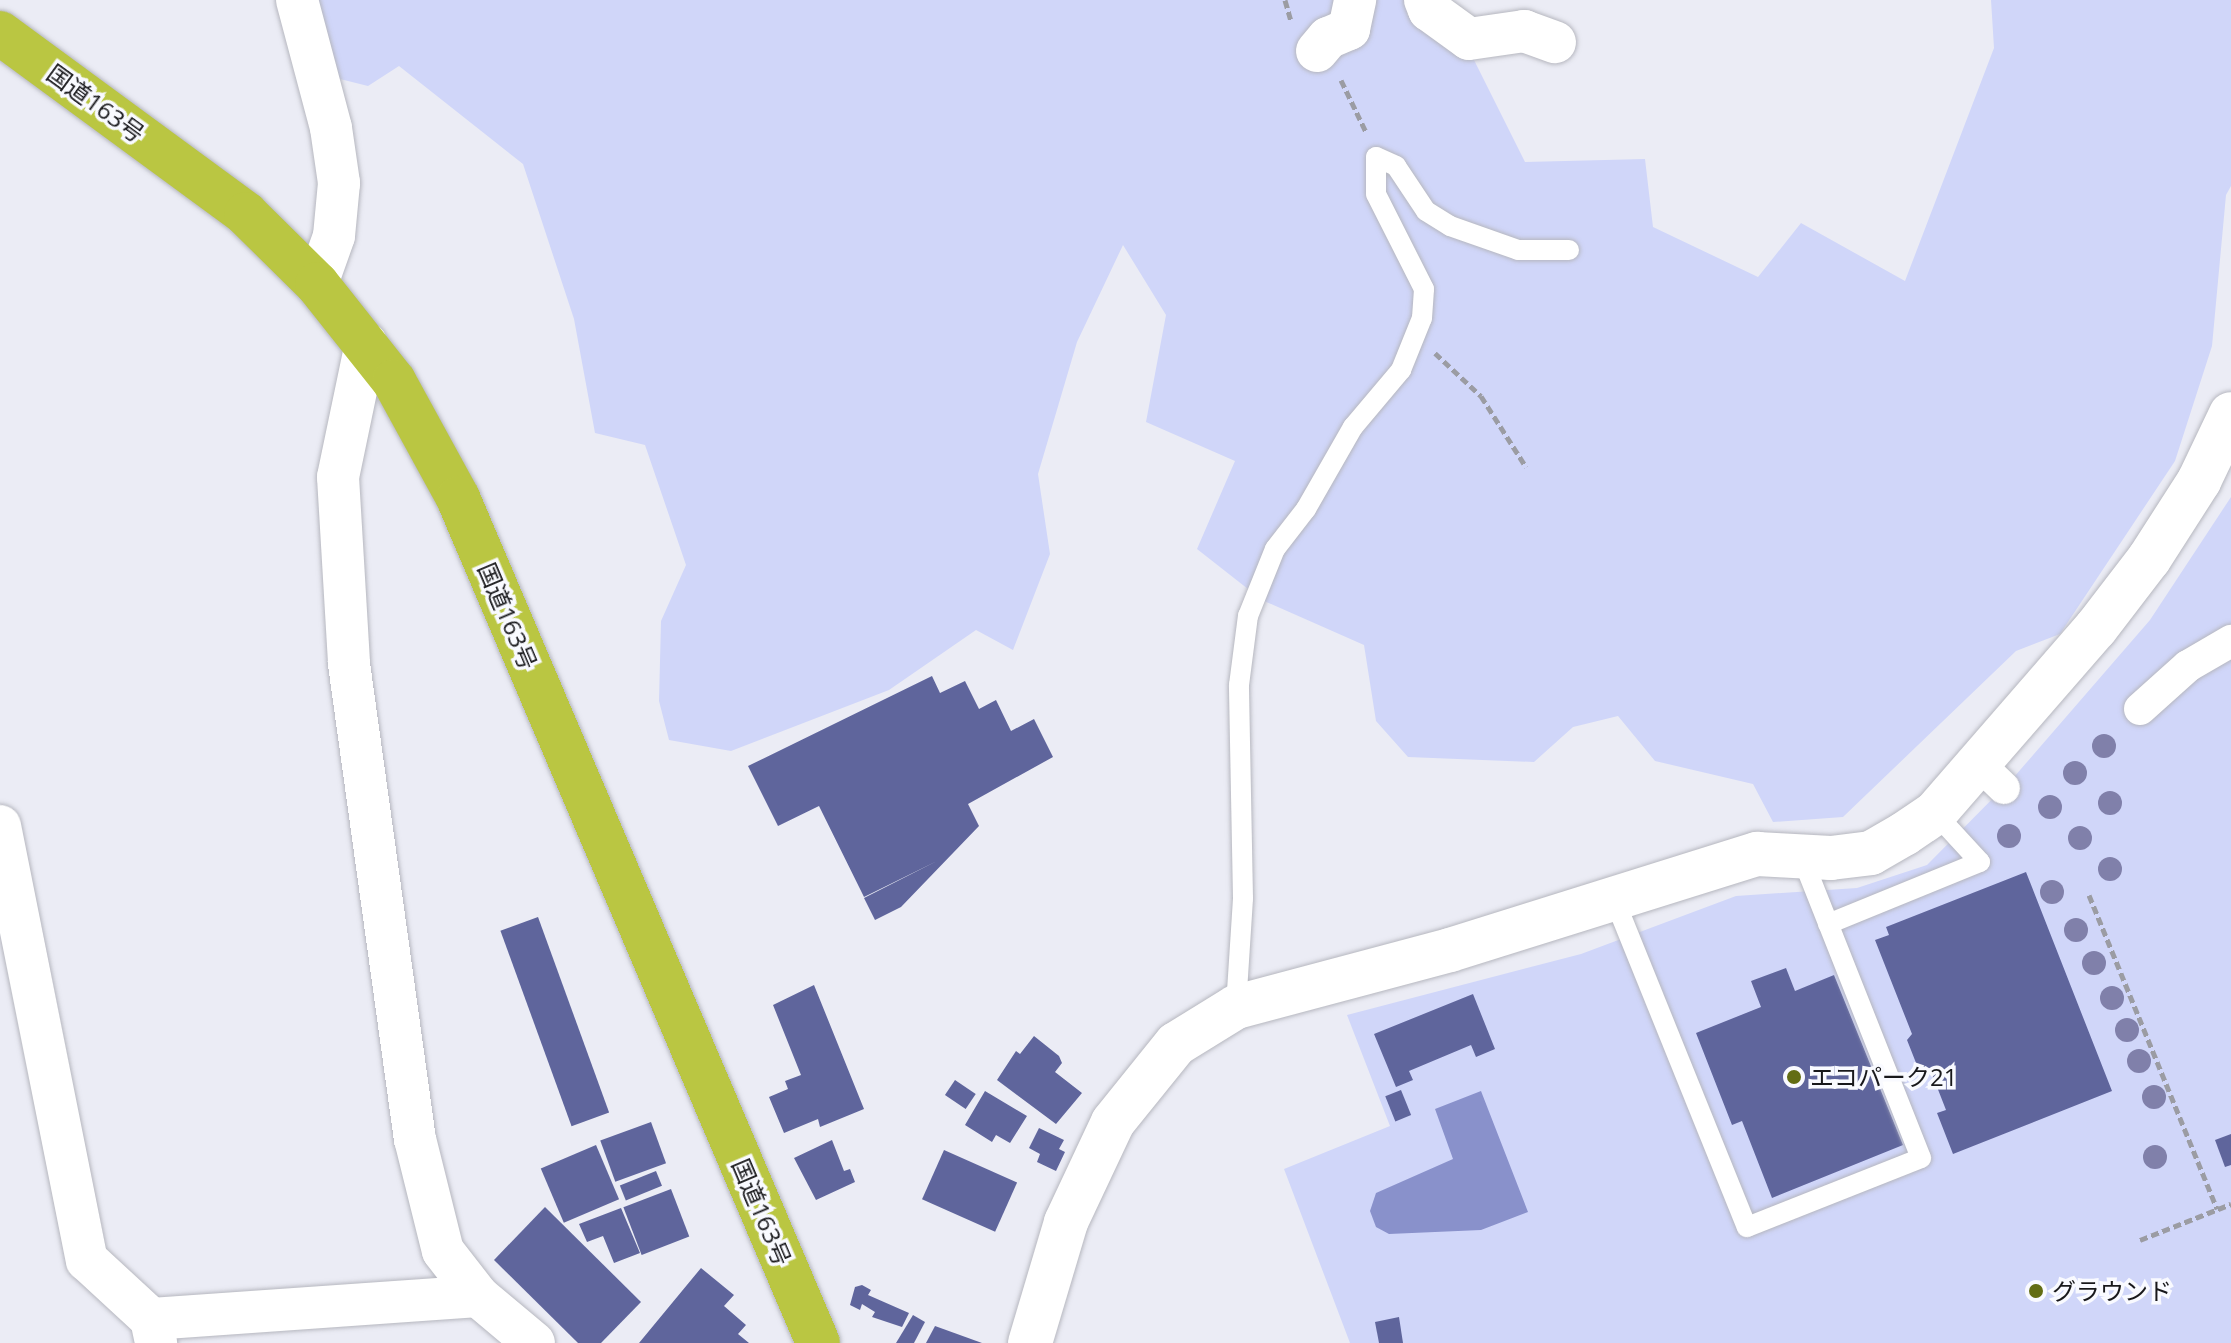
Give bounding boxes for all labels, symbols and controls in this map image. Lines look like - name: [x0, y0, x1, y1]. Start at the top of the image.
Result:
- street label: 国道163号: [42, 58, 150, 148]
- street label: 国道163号: [473, 558, 543, 674]
- place label: エコパーク21: [1810, 1063, 1957, 1091]
- marker: エコパーク21: [1785, 1068, 1803, 1086]
- street label: 国道163号: [727, 1154, 797, 1270]
- place label: グラウンド: [2052, 1277, 2172, 1305]
- marker: グラウンド: [2027, 1282, 2045, 1300]

